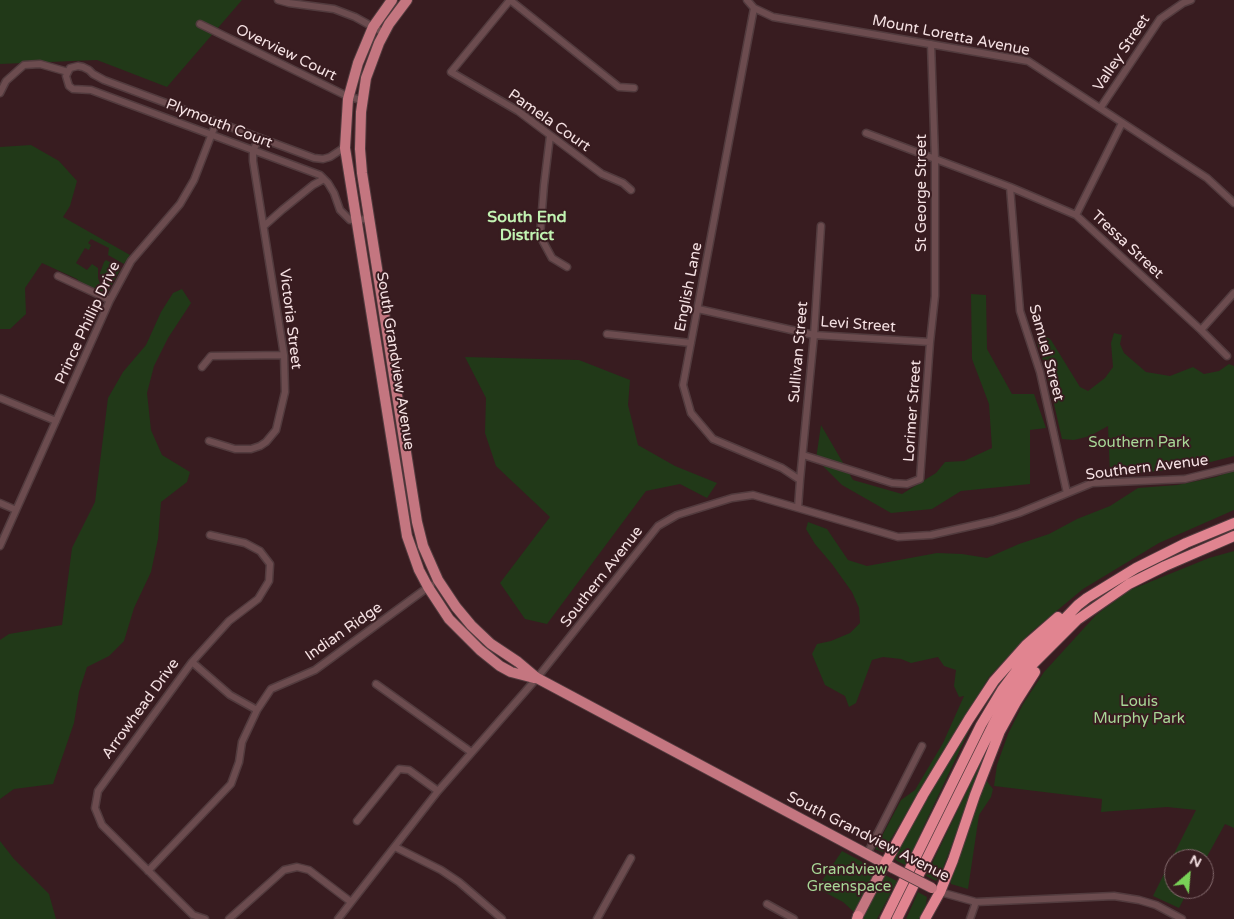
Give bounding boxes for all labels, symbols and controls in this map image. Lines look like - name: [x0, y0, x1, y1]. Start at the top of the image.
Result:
- street label: Valley Street: [1090, 11, 1154, 95]
- street label: Mount Loretta Avenue: [871, 12, 1031, 60]
- street label: Overview Court: [233, 21, 339, 85]
- street label: Pamela Court: [504, 86, 594, 156]
- street label: Plymouth Court: [163, 95, 275, 153]
- street label: St George Street: [913, 134, 931, 252]
- street label: Tressa Street: [1087, 207, 1167, 283]
- district label: South End District: [487, 208, 567, 246]
- street label: English Lane: [672, 241, 706, 333]
- street label: Prince Phillip Drive: [52, 259, 124, 387]
- street label: Victoria Street: [275, 268, 305, 370]
- street label: South Grandview Avenue: [372, 271, 418, 451]
- street label: Sullivan Street: [786, 301, 812, 403]
- street label: Samuel Street: [1024, 303, 1068, 403]
- street label: Levi Street: [820, 313, 896, 337]
- street label: Lorimer Street: [900, 359, 926, 463]
- park label: Southern Park: [1088, 434, 1190, 452]
- street label: Southern Avenue: [1085, 452, 1209, 484]
- street label: Southern Avenue: [557, 523, 647, 631]
- street label: Indian Ridge: [302, 599, 386, 665]
- street label: Arrowhead Drive: [99, 655, 183, 763]
- park label: Louis Murphy Park: [1093, 693, 1185, 728]
- street label: South Grandview Avenue: [784, 788, 952, 886]
- north arrow: [1164, 849, 1214, 899]
- text: N: [1187, 851, 1204, 871]
- park label: Grandview Greenspace: [807, 861, 891, 896]

